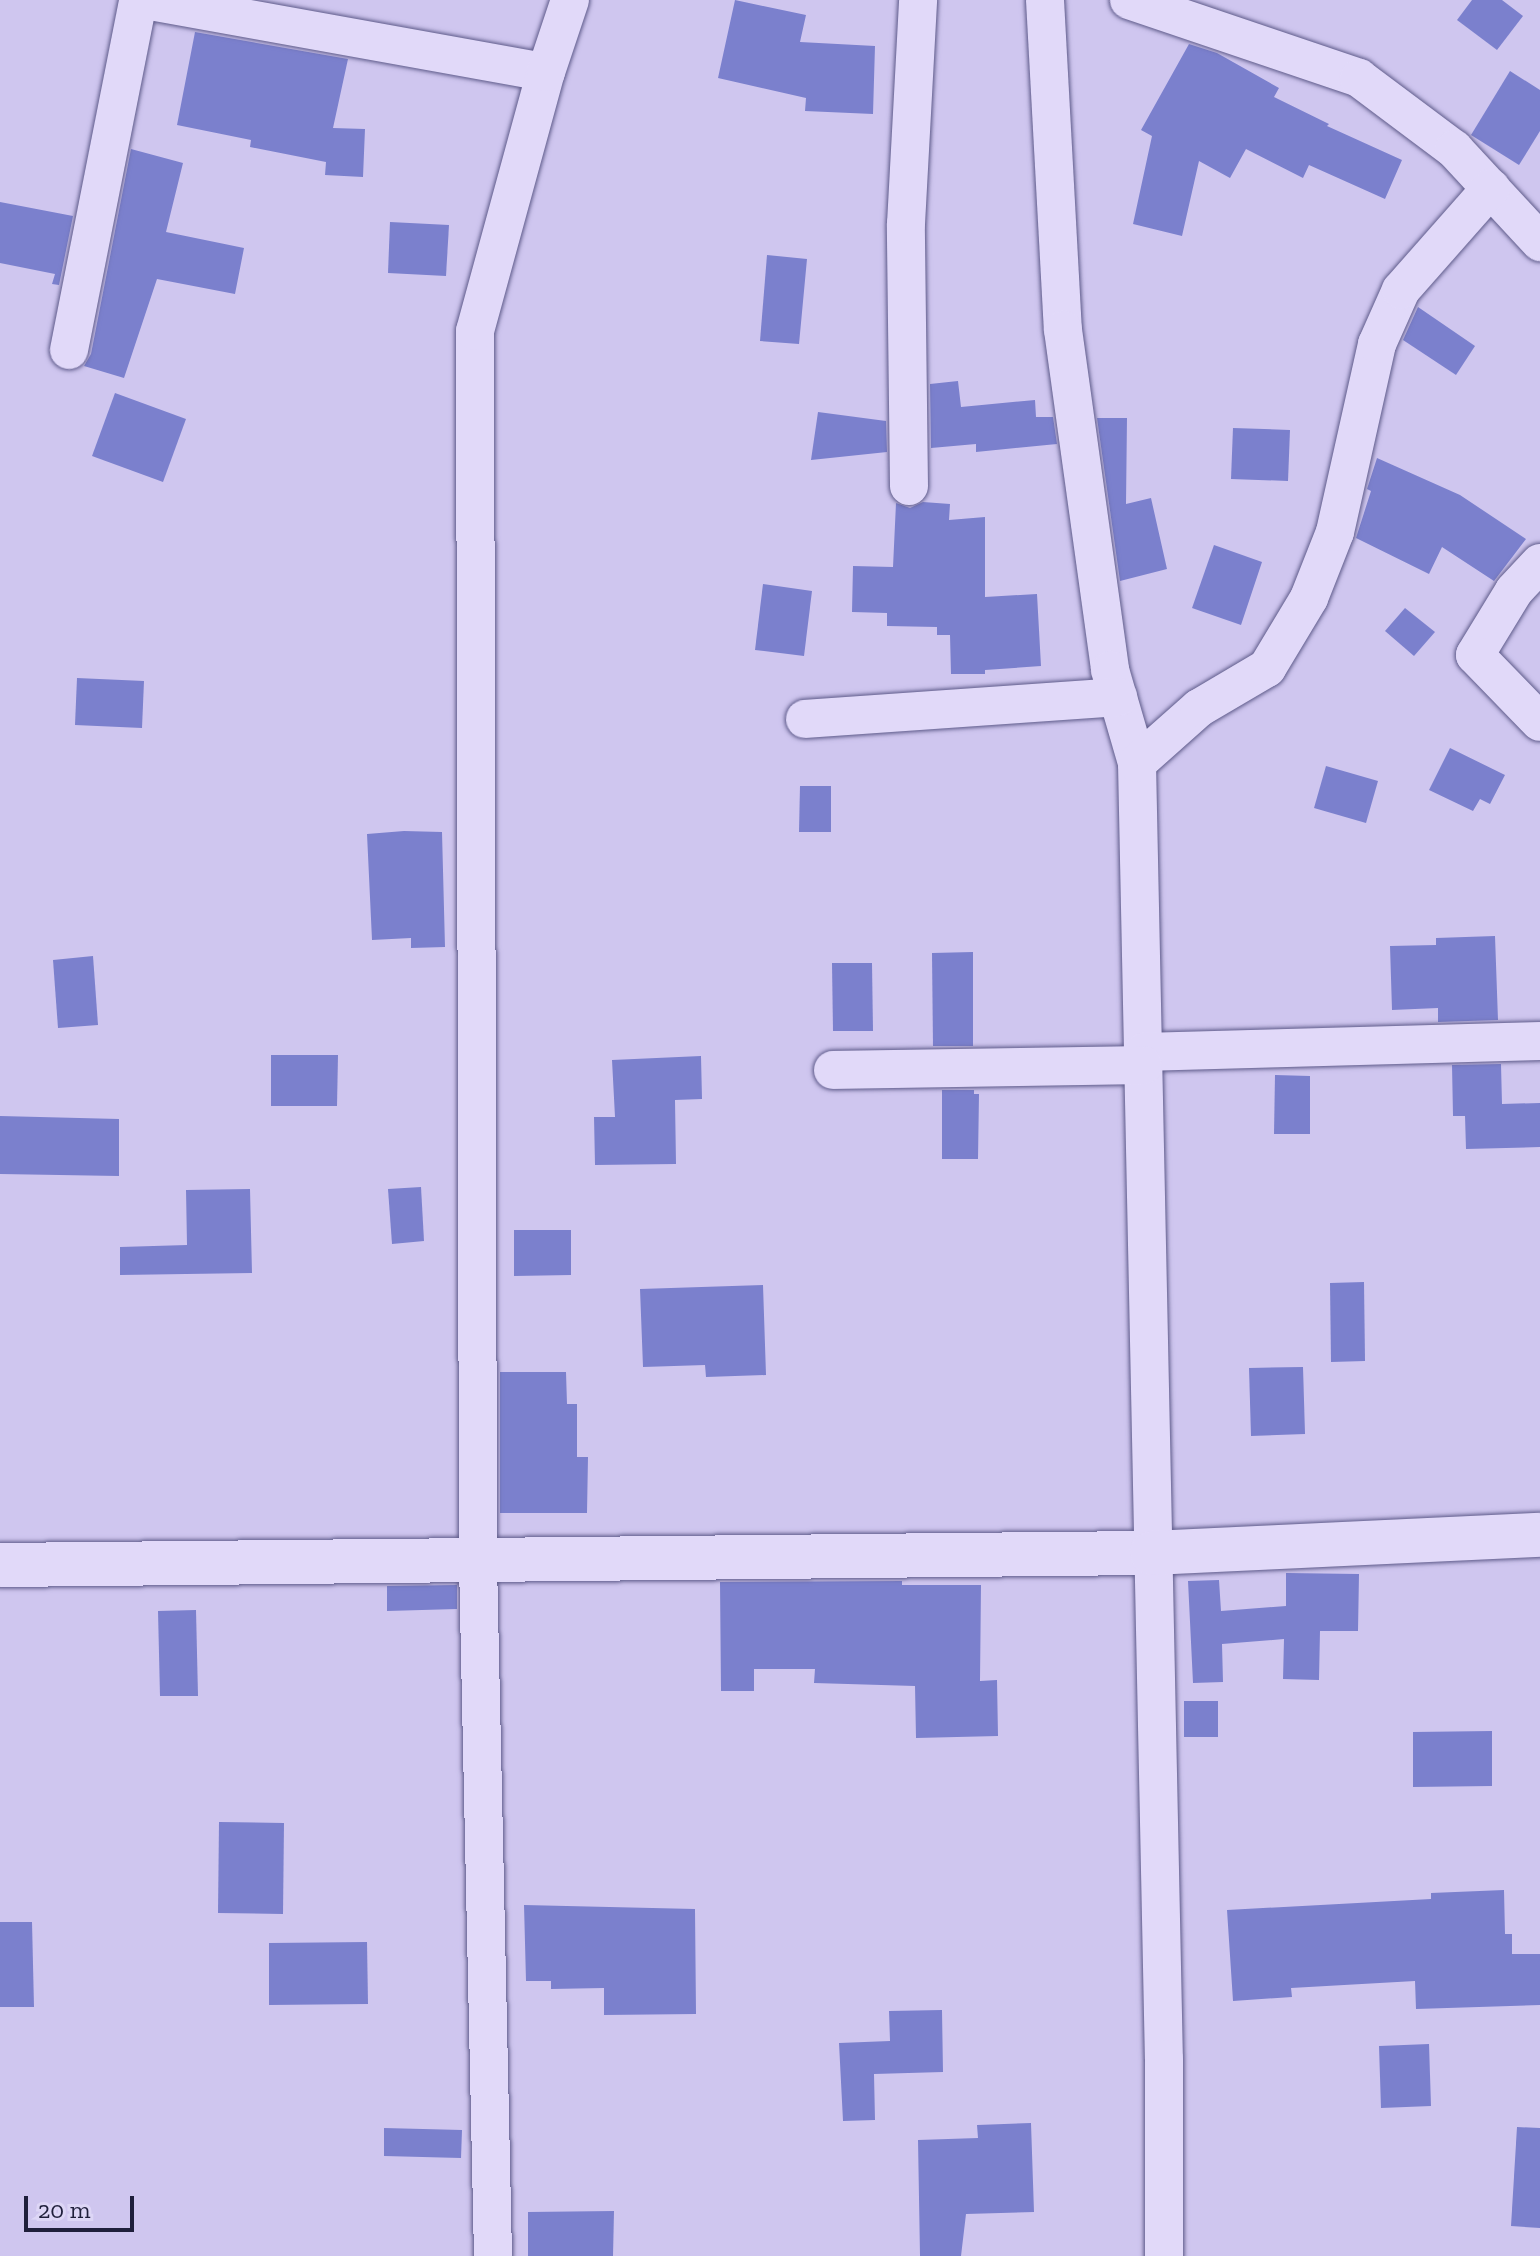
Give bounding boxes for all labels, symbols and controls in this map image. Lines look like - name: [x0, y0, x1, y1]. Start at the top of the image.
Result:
- scale bar: [28, 2180, 138, 2230]
- text: 20 m: [38, 2195, 90, 2224]

